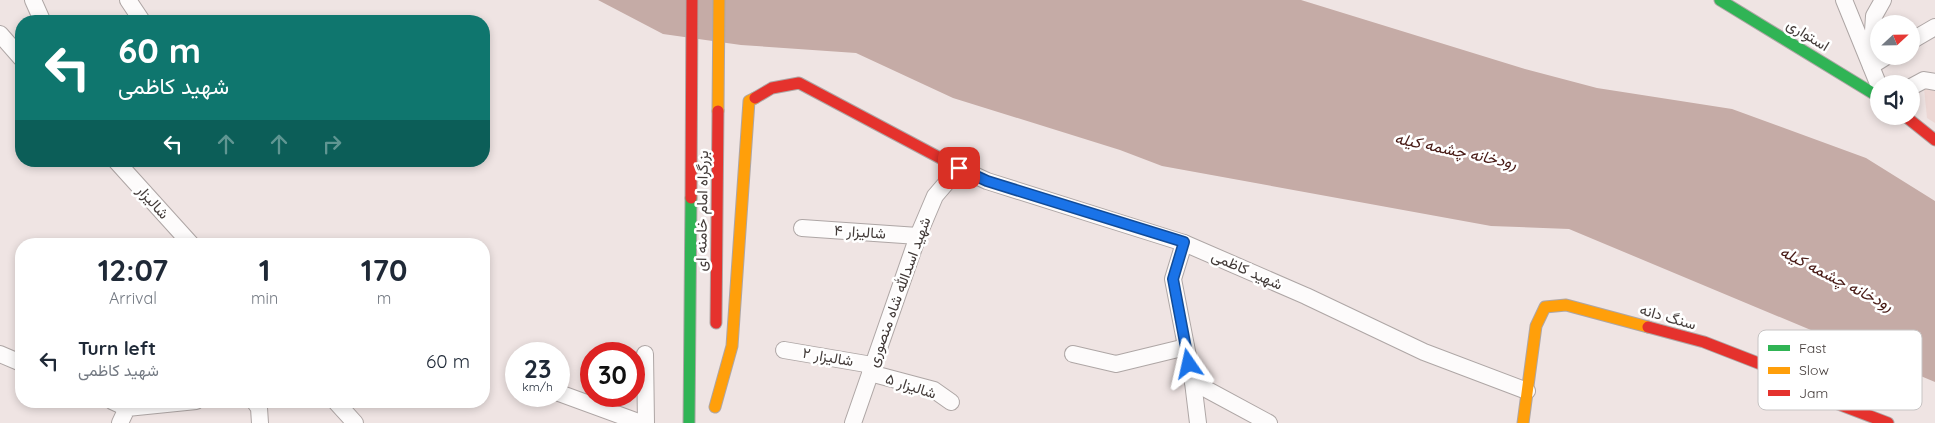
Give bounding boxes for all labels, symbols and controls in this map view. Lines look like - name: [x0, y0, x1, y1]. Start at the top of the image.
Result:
- street label: استواری: [1783, 14, 1833, 56]
- north arrow: [1870, 15, 1920, 65]
- map controls: [1870, 15, 1920, 125]
- text: 60 m: [118, 28, 201, 72]
- icon: left: [35, 35, 100, 100]
- text: شهید کاظمی: [118, 72, 229, 100]
- button: sound: [1870, 75, 1920, 125]
- water label: رودخانه چشمه کیله: [1393, 127, 1519, 175]
- icon: left: [159, 130, 187, 158]
- icon: ahead: [212, 130, 240, 158]
- icon: ahead: [265, 130, 293, 158]
- icon: right: [318, 130, 346, 158]
- pin: [938, 147, 980, 189]
- street label: بزرگراه امام خامنه ای: [691, 150, 713, 272]
- icon: arrive: [945, 154, 973, 182]
- street label: شالیزار: [132, 180, 174, 223]
- street label: شهید اسدالله شاه منصوری: [863, 214, 936, 370]
- street label: شالیزار ۴: [833, 220, 887, 243]
- water label: رودخانه چشمه کیله: [1776, 241, 1897, 317]
- street label: شهید کاظمی: [1208, 245, 1286, 295]
- text: 12:07: [98, 251, 168, 289]
- text: 1: [259, 251, 270, 289]
- text: 170: [361, 251, 407, 289]
- text: Arrival: [109, 288, 157, 308]
- text: min: [251, 288, 278, 308]
- text: m: [377, 288, 391, 308]
- street label: سنگ دانه: [1638, 299, 1699, 334]
- legend: [1758, 330, 1922, 410]
- text: Turn left: [78, 336, 156, 360]
- position arrow: [1162, 337, 1214, 389]
- text: Fast: [1799, 339, 1827, 357]
- speed limit sign: 30: [580, 342, 645, 407]
- street label: شالیزار ۲: [801, 343, 855, 370]
- icon: left: [35, 347, 63, 375]
- text: 60 m: [426, 349, 470, 373]
- text: 23: [524, 353, 551, 384]
- text: شهید کاظمی: [78, 360, 159, 380]
- text: Slow: [1799, 361, 1829, 379]
- street label: شالیزار ۵: [883, 368, 939, 403]
- text: km/h: [522, 379, 553, 394]
- text: Jam: [1799, 384, 1828, 402]

